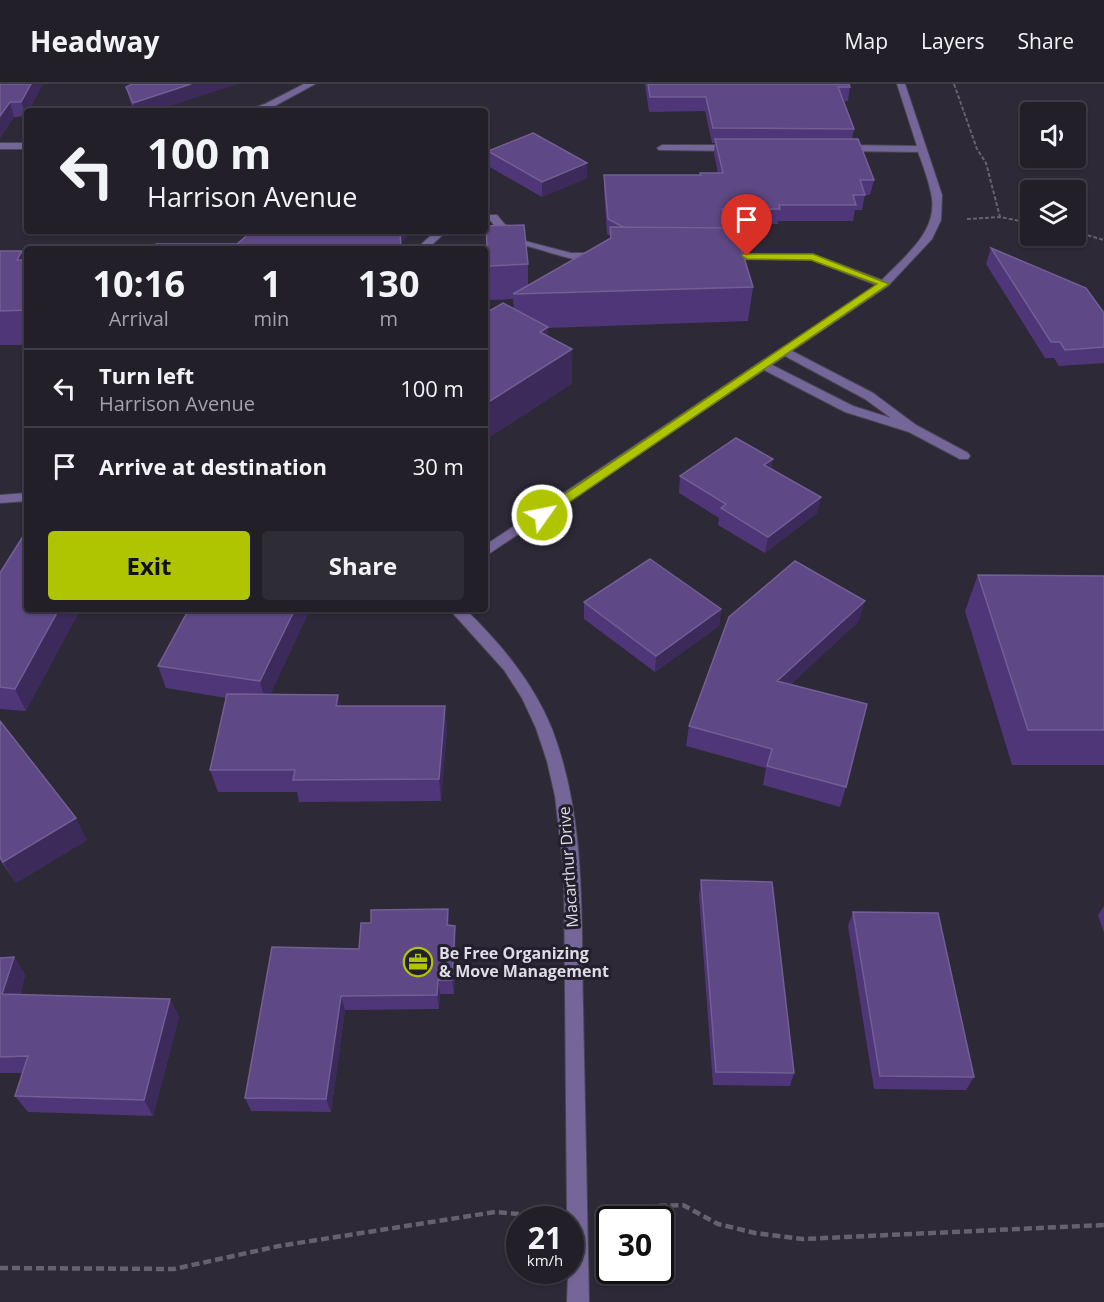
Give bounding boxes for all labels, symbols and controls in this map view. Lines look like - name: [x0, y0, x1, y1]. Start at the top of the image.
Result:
- text: Headway: [30, 22, 159, 60]
- text: Map: [845, 27, 888, 55]
- text: Layers: [921, 27, 985, 55]
- text: Share: [1018, 27, 1074, 55]
- map controls: [1020, 102, 1086, 246]
- button: sound: [1020, 102, 1086, 168]
- text: 100 m: [147, 124, 271, 181]
- icon: left: [48, 132, 126, 210]
- text: Harrison Avenue: [147, 178, 357, 215]
- button: layers: [1020, 180, 1086, 246]
- pin: [721, 194, 772, 256]
- icon: arrive: [730, 203, 763, 236]
- text: 10:16: [92, 259, 185, 308]
- text: 1: [261, 259, 282, 308]
- text: 130: [358, 259, 420, 308]
- text: Arrival: [109, 305, 169, 332]
- text: min: [253, 305, 289, 332]
- text: m: [379, 305, 398, 332]
- text: Turn left: [99, 360, 194, 390]
- icon: left: [48, 372, 81, 405]
- text: 100 m: [400, 373, 464, 403]
- text: Harrison Avenue: [99, 390, 255, 417]
- icon: arrive: [48, 450, 81, 483]
- text: Arrive at destination: [99, 451, 327, 481]
- text: 30 m: [413, 451, 464, 481]
- position arrow: [510, 483, 574, 547]
- button: Exit: [48, 531, 250, 600]
- button: Share: [262, 531, 464, 600]
- street label: Macarthur Drive: [553, 806, 583, 928]
- place label: Be Free Organizing & Move Management: [439, 942, 609, 982]
- office icon: Be Free Organizing & Move Management: [402, 946, 434, 978]
- speed limit sign: 30: [596, 1206, 674, 1284]
- text: 21: [528, 1217, 562, 1258]
- text: km/h: [527, 1250, 563, 1270]

